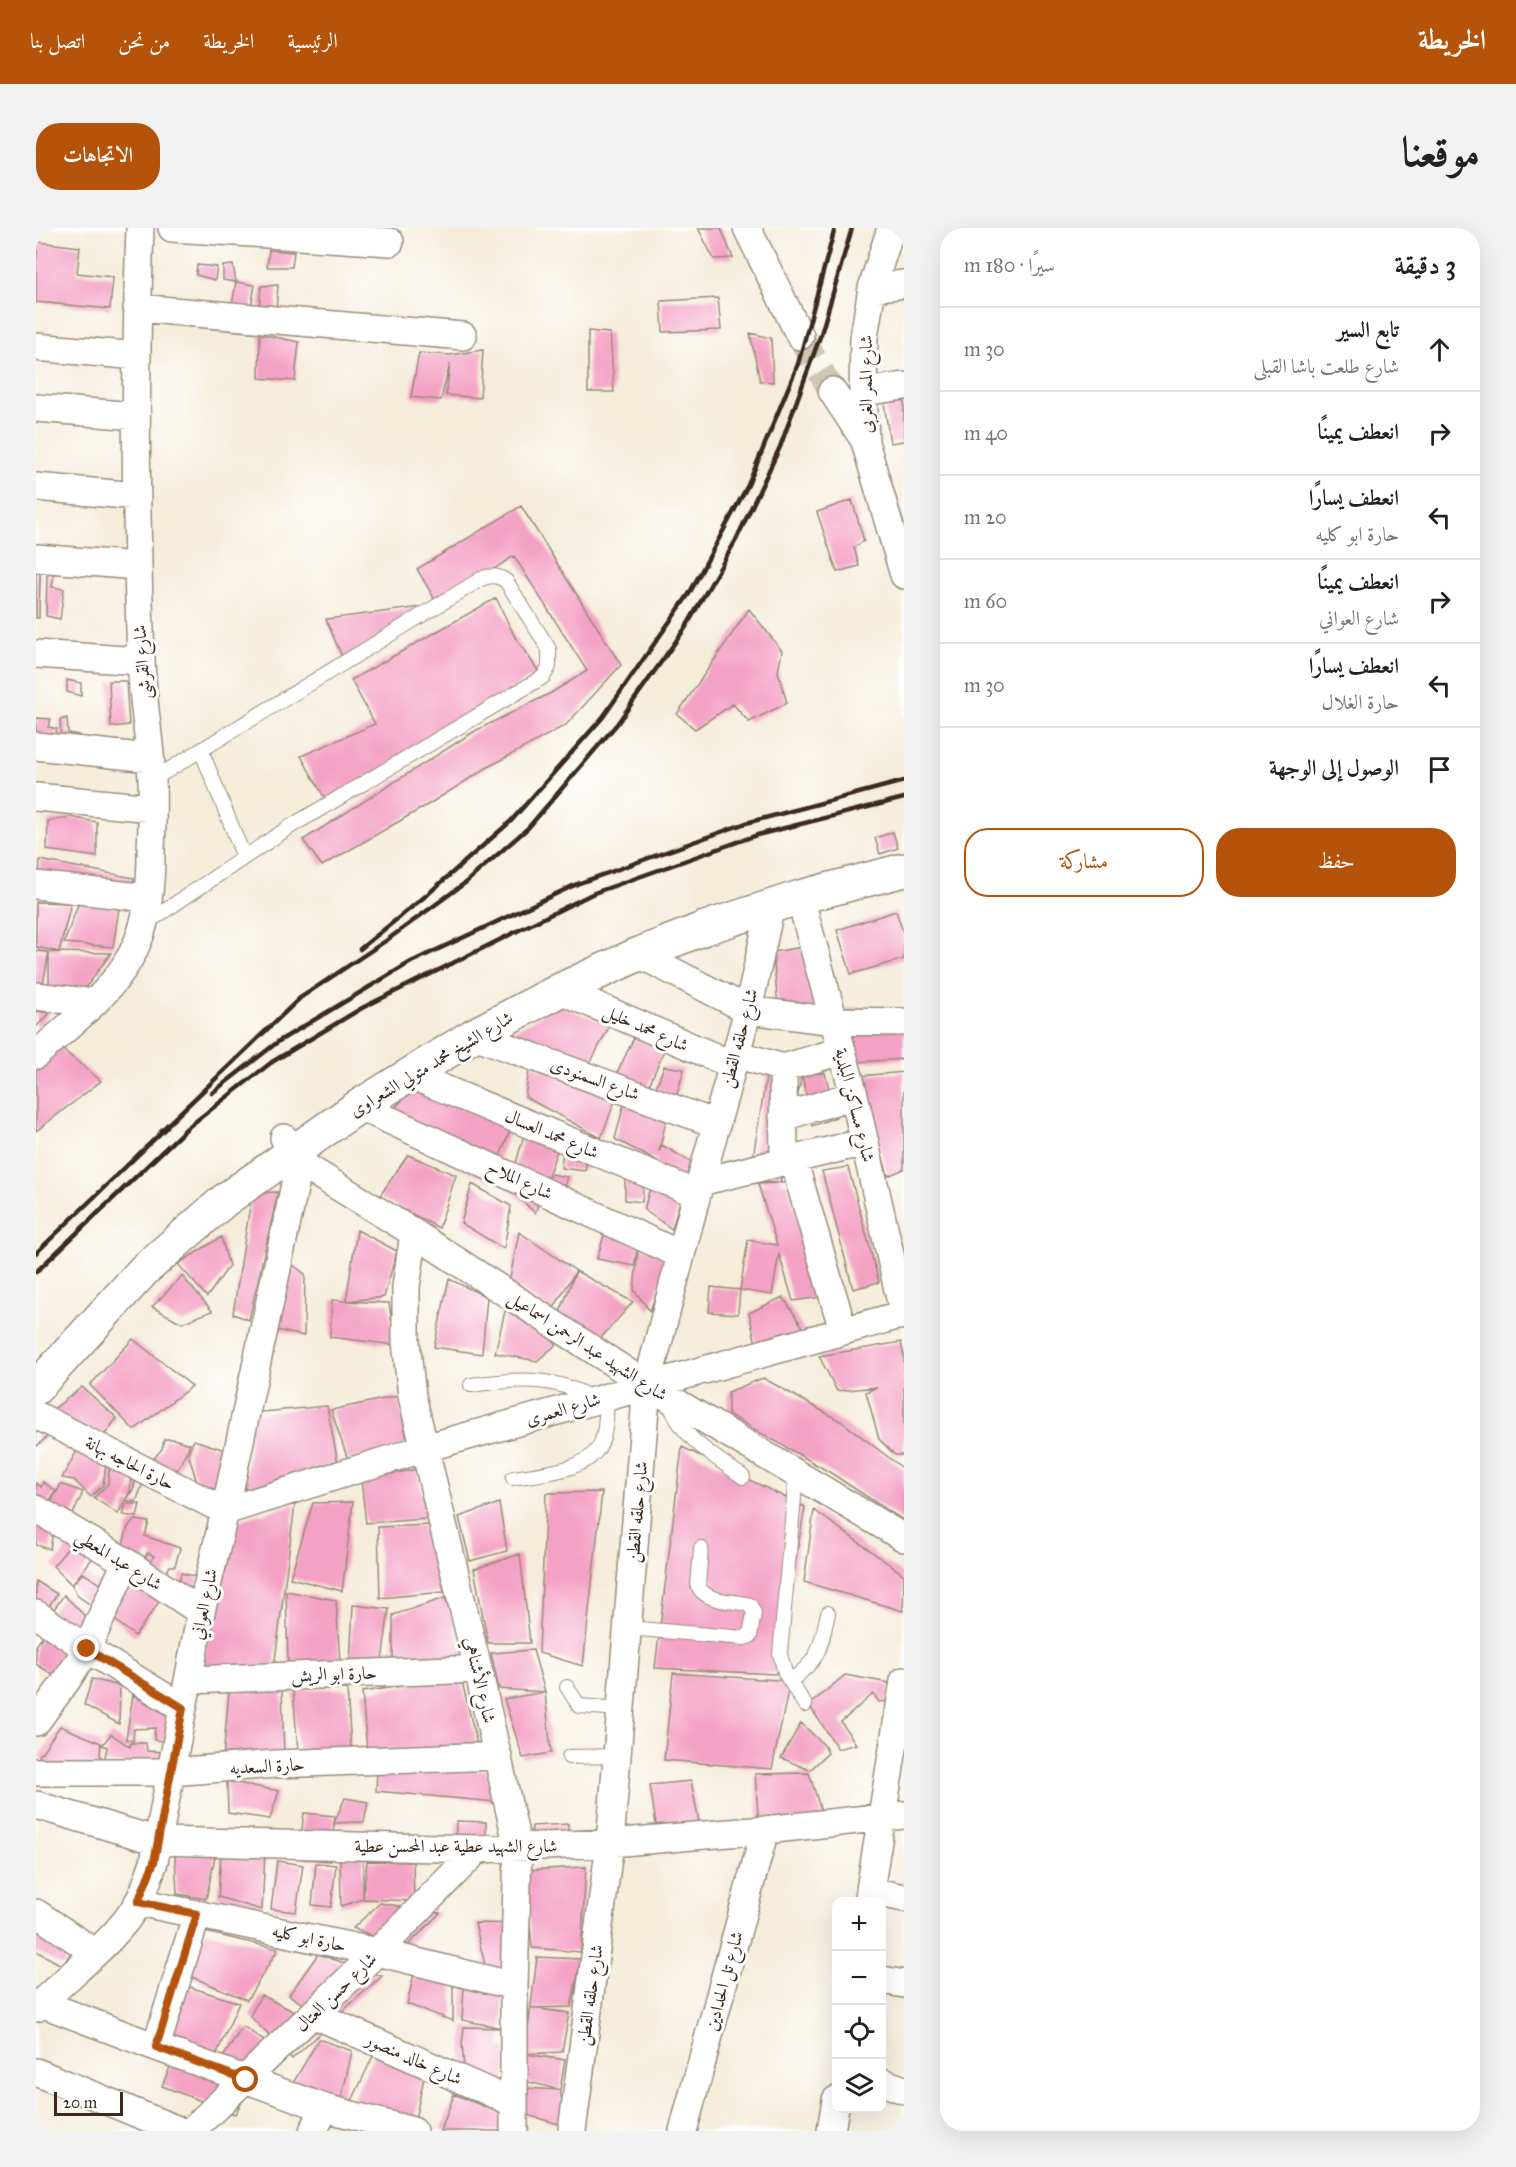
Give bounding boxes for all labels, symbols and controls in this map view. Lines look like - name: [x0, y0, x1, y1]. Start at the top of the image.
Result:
- text: الخريطة: [1418, 22, 1486, 57]
- text: اتصل بنا: [30, 28, 85, 54]
- text: من نحن: [118, 28, 170, 54]
- text: الخريطة: [203, 28, 254, 54]
- text: الرئيسية: [287, 28, 338, 54]
- button: الاتجاهات: [36, 123, 160, 190]
- text: موقعنا: [1402, 126, 1480, 178]
- text: 3 دقيقة: [1395, 249, 1456, 281]
- text: سيرًا · 180 m: [964, 253, 1055, 277]
- text: تابع السير: [1337, 316, 1399, 343]
- icon: ahead: [1423, 333, 1456, 366]
- street label: شارع الممر الغربى: [855, 335, 881, 433]
- text: 30 m: [964, 337, 1005, 361]
- text: شارع طلعت باشا القبلى: [1253, 354, 1399, 378]
- icon: right: [1423, 417, 1456, 450]
- text: انعطف يمينًا: [1318, 418, 1399, 445]
- text: 40 m: [964, 421, 1008, 445]
- text: انعطف يسارًا: [1309, 484, 1399, 511]
- icon: left: [1423, 501, 1456, 534]
- text: 20 m: [964, 505, 1007, 529]
- text: حارة ابو كليه: [1315, 522, 1399, 546]
- text: انعطف يمينًا: [1318, 568, 1399, 595]
- icon: right: [1423, 585, 1456, 618]
- text: 60 m: [964, 589, 1007, 613]
- text: شارع العواني: [1319, 606, 1399, 630]
- street label: شارع القرشى: [128, 624, 160, 700]
- text: انعطف يسارًا: [1309, 652, 1399, 679]
- icon: left: [1423, 669, 1456, 702]
- text: 30 m: [964, 673, 1005, 697]
- text: حارة الغلال: [1322, 690, 1399, 714]
- icon: arrive: [1423, 753, 1456, 786]
- text: الوصول إلى الوجهة: [1269, 754, 1399, 781]
- button: مشاركة: [964, 828, 1204, 897]
- button: حفظ: [1216, 828, 1456, 897]
- street label: شارع حلقه القطن: [715, 986, 767, 1091]
- street label: شارع محمد خليل: [598, 999, 692, 1060]
- street label: شارع الشيخ محمد متولي الشعراوى: [345, 1006, 519, 1126]
- street label: شارع مساكن البلدية: [826, 1046, 880, 1165]
- street label: شارع السمنودى: [546, 1053, 643, 1109]
- street label: شارع محمد العسال: [500, 1104, 602, 1167]
- street label: شارع الملاح: [482, 1155, 556, 1209]
- street label: شارع الشهيد عبد الرحمن اسماعيل: [502, 1286, 672, 1409]
- street label: شارع العمرى: [523, 1388, 604, 1434]
- street label: حارة الحاجه بهانة: [81, 1431, 179, 1496]
- street label: شارع حلقه القطن: [622, 1460, 656, 1564]
- street label: شارع عبد المعطي: [69, 1525, 166, 1600]
- street label: شارع العواني: [186, 1566, 226, 1642]
- street label: شارع الأشناهي: [456, 1634, 503, 1726]
- route end: [73, 1635, 99, 1661]
- street label: حارة ابو الريش: [291, 1662, 377, 1687]
- street label: حارة السعديه: [229, 1753, 305, 1779]
- street label: شارع الشهيد عطية عبد المحسن عطية: [354, 1835, 558, 1861]
- map controls: [832, 1897, 886, 2113]
- button: +: [832, 1897, 886, 1951]
- street label: حارة ابو كليه: [270, 1919, 348, 1957]
- street label: شارع تل الحدادين: [700, 1929, 752, 2034]
- street label: شارع حلقه القطن: [572, 1943, 612, 2048]
- street label: شارع حسن العتال: [291, 1948, 384, 2039]
- button: −: [832, 1951, 886, 2005]
- button: locate: [832, 2005, 886, 2059]
- street label: شارع خالد منصور: [359, 2027, 466, 2094]
- button: layers: [832, 2059, 886, 2113]
- route start: [232, 2066, 258, 2092]
- scale bar: [54, 2089, 123, 2116]
- text: 20 m: [63, 2093, 97, 2112]

